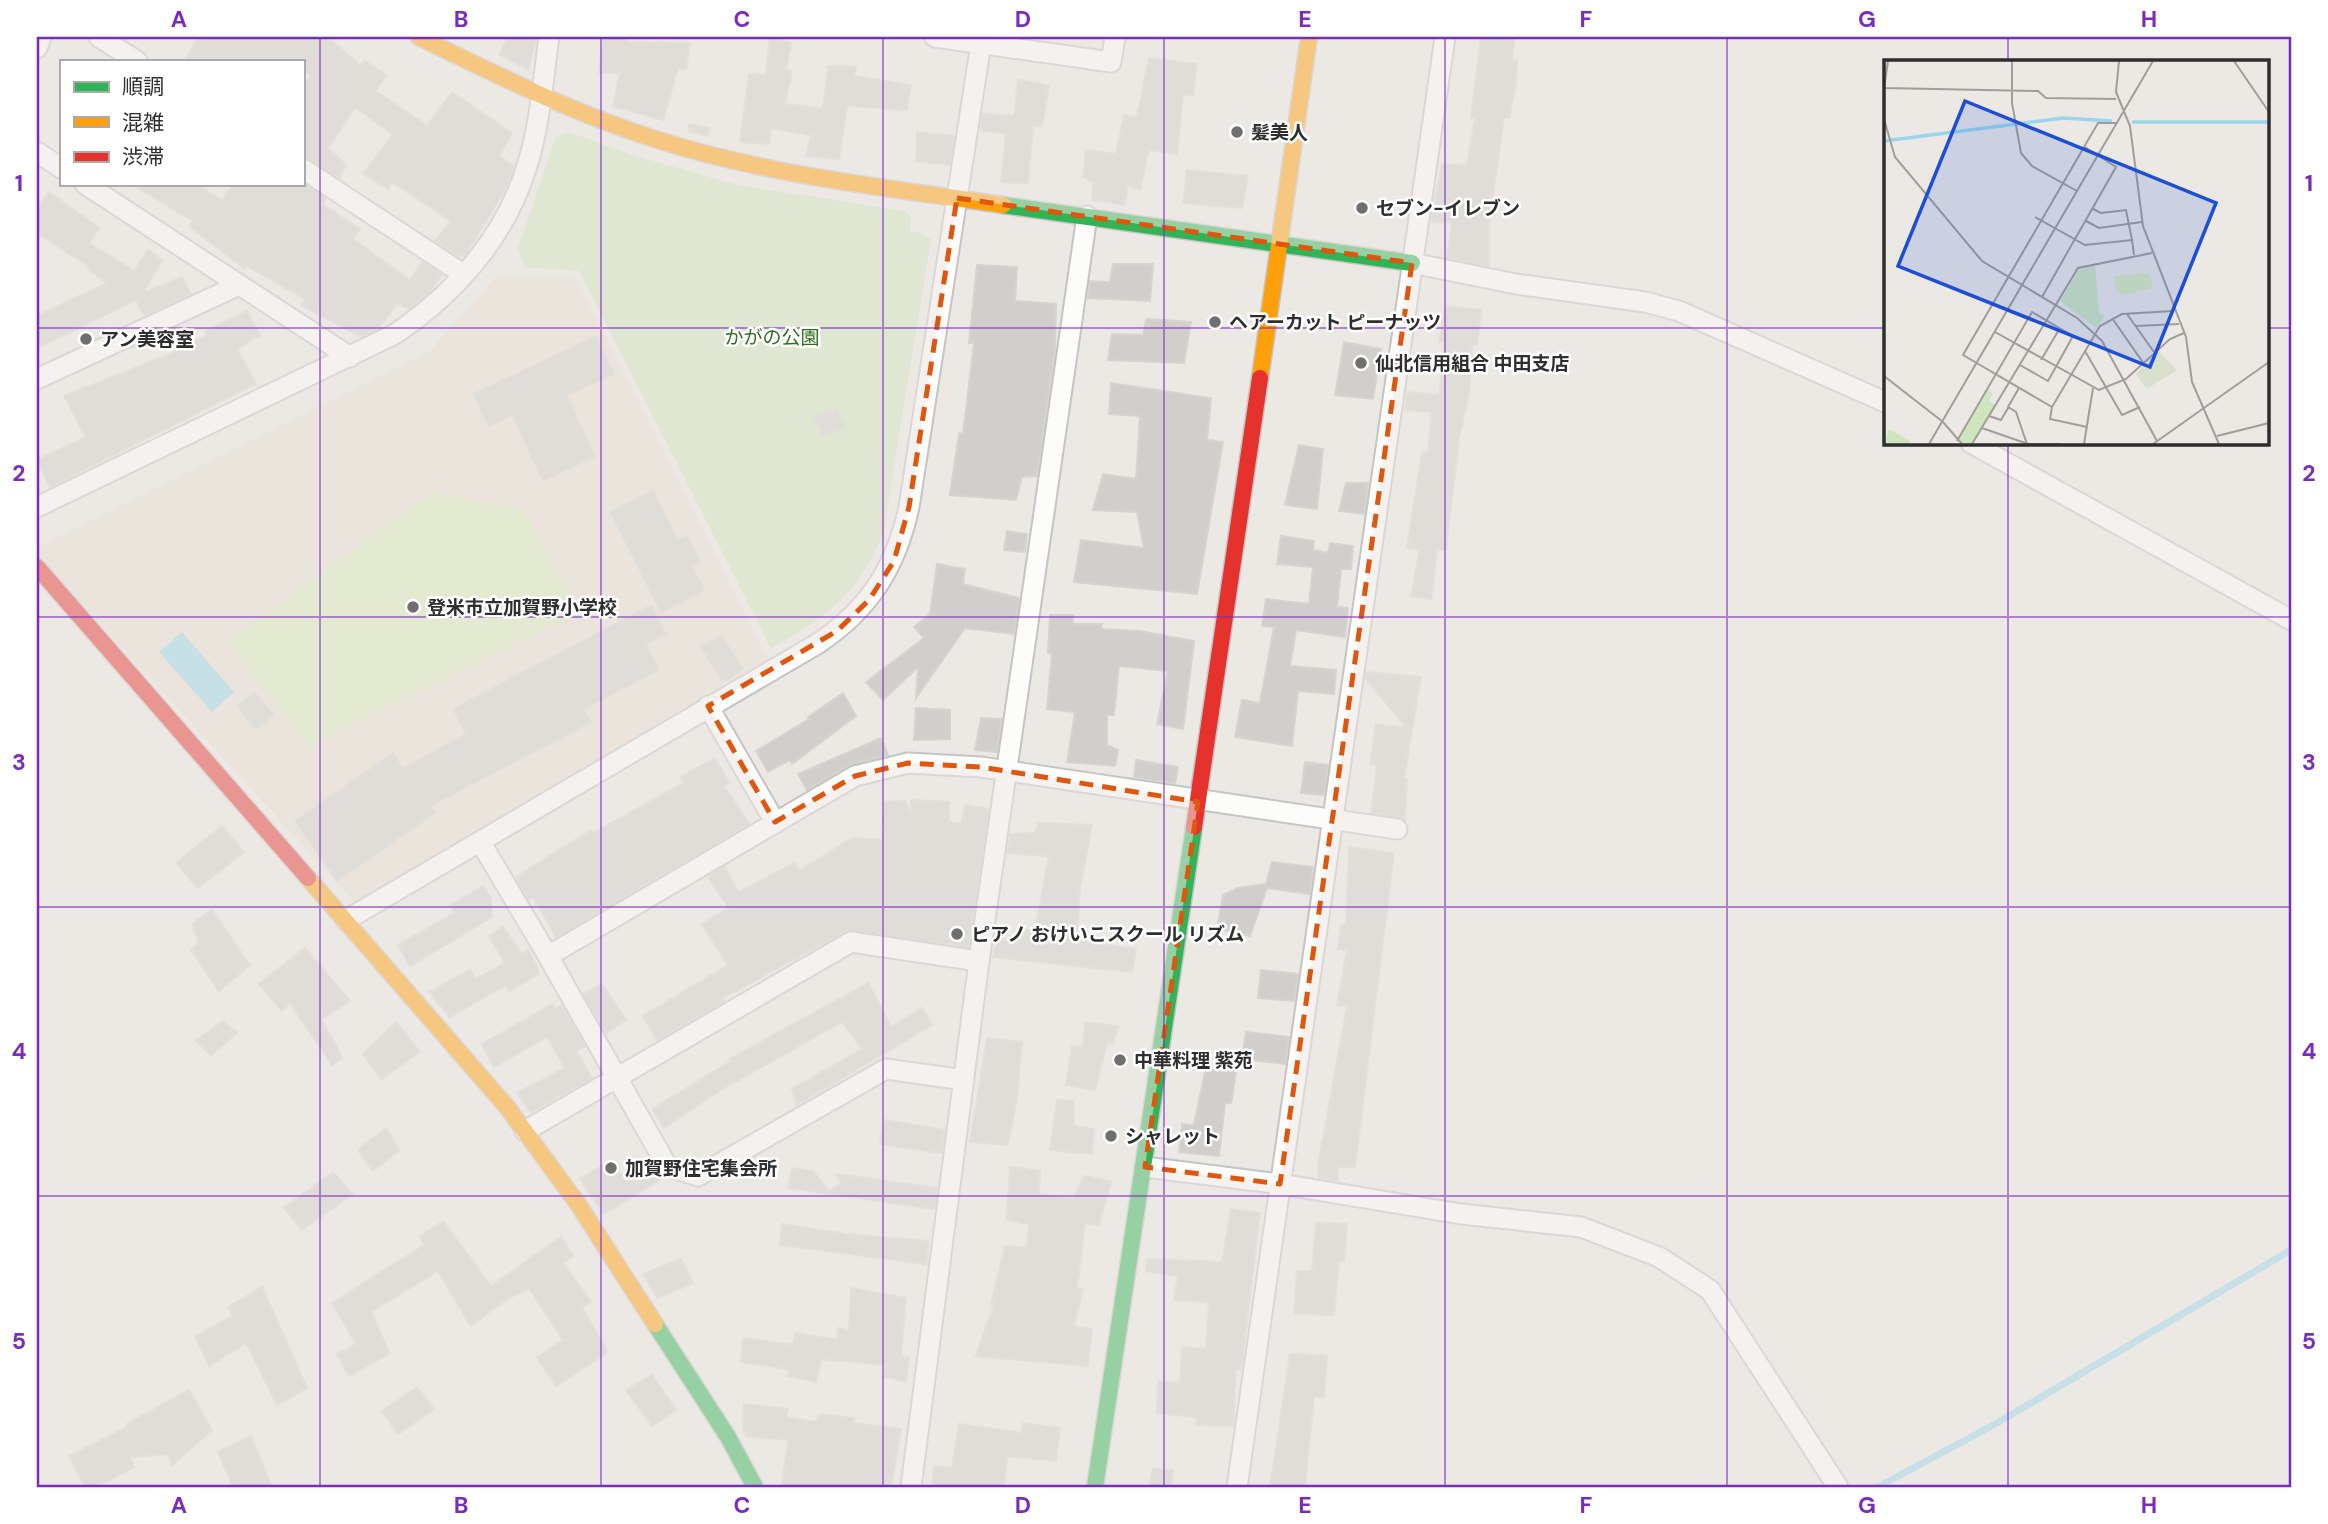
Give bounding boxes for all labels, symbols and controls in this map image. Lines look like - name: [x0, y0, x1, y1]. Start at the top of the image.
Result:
- text: A: [171, 4, 187, 34]
- text: B: [454, 4, 468, 34]
- text: C: [734, 4, 750, 34]
- text: D: [1015, 4, 1031, 34]
- text: E: [1298, 4, 1312, 34]
- text: F: [1580, 4, 1593, 34]
- text: G: [1858, 4, 1876, 34]
- text: H: [2141, 4, 2157, 34]
- legend: [60, 60, 304, 186]
- inset map: [1884, 60, 2268, 444]
- text: 順調: [122, 73, 164, 101]
- text: 混雑: [122, 109, 164, 137]
- place label: 髪美人: [1251, 120, 1308, 145]
- marker: 髪美人: [1229, 124, 1245, 140]
- text: 渋滞: [122, 143, 164, 171]
- text: 1: [15, 168, 23, 198]
- text: 1: [2305, 168, 2313, 198]
- place label: セブン-イレブン: [1376, 196, 1520, 221]
- marker: セブン-イレブン: [1354, 200, 1370, 216]
- place label: ヘアーカット ピーナッツ: [1229, 310, 1441, 335]
- marker: ヘアーカット ピーナッツ: [1207, 314, 1223, 330]
- park label: かがの公園: [724, 325, 820, 350]
- place label: アン美容室: [100, 327, 194, 352]
- marker: アン美容室: [78, 331, 94, 347]
- place label: 仙北信用組合 中田支店: [1375, 351, 1569, 376]
- marker: 仙北信用組合 中田支店: [1353, 355, 1369, 371]
- text: 2: [12, 458, 26, 488]
- text: 2: [2302, 458, 2316, 488]
- place label: 登米市立加賀野小学校: [427, 595, 617, 620]
- marker: 登米市立加賀野小学校: [405, 599, 421, 615]
- text: 3: [12, 747, 26, 777]
- text: 3: [2302, 747, 2316, 777]
- place label: ピアノ おけいこスクール リズム: [971, 922, 1244, 947]
- marker: ピアノ おけいこスクール リズム: [949, 926, 965, 942]
- text: 4: [12, 1036, 27, 1066]
- text: 4: [2302, 1036, 2317, 1066]
- place label: 中華料理 紫苑: [1134, 1048, 1252, 1073]
- marker: 中華料理 紫苑: [1112, 1052, 1128, 1068]
- place label: シャレット: [1125, 1124, 1220, 1149]
- marker: シャレット: [1103, 1128, 1119, 1144]
- place label: 加賀野住宅集会所: [625, 1156, 777, 1181]
- marker: 加賀野住宅集会所: [603, 1160, 619, 1176]
- text: 5: [12, 1326, 26, 1356]
- text: 5: [2302, 1326, 2316, 1356]
- text: A: [171, 1490, 187, 1520]
- text: B: [454, 1490, 468, 1520]
- text: C: [734, 1490, 750, 1520]
- text: D: [1015, 1490, 1031, 1520]
- text: E: [1298, 1490, 1312, 1520]
- text: F: [1580, 1490, 1593, 1520]
- text: G: [1858, 1490, 1876, 1520]
- text: H: [2141, 1490, 2157, 1520]

